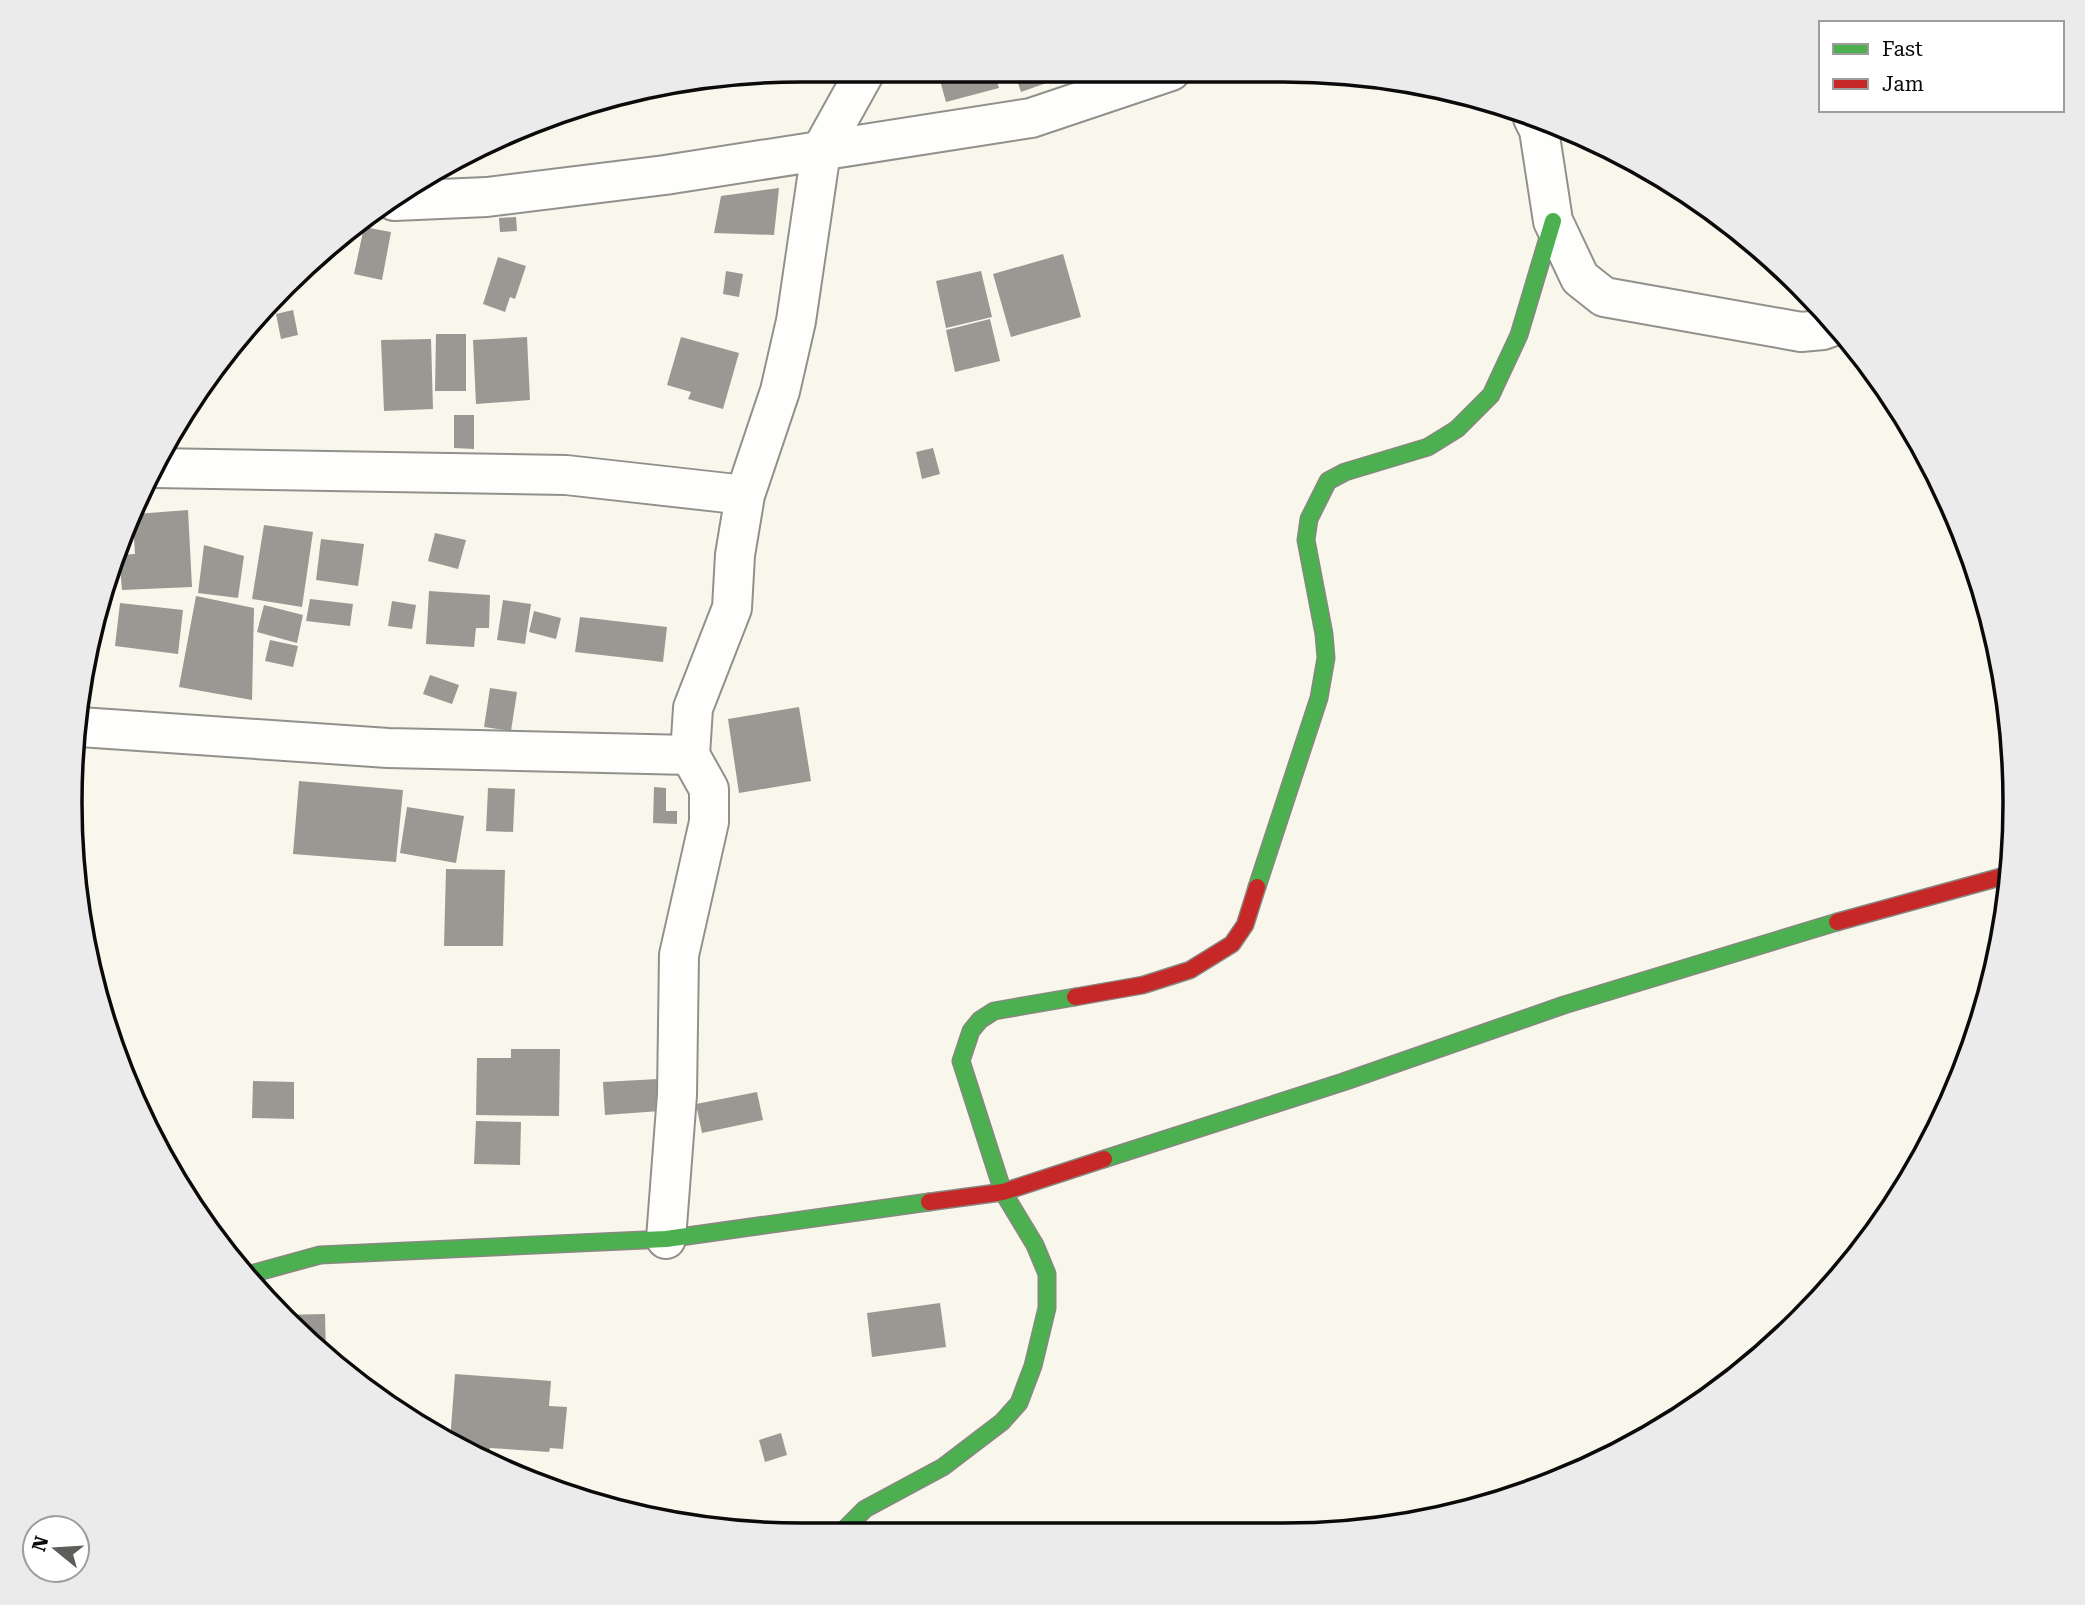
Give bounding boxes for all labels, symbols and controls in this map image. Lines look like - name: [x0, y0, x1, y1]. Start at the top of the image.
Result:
- legend: [1819, 21, 2064, 112]
- text: Fast: [1882, 37, 1923, 61]
- text: Jam: [1882, 72, 1924, 96]
- north arrow: [21, 1514, 91, 1584]
- text: N: [27, 1533, 54, 1554]

